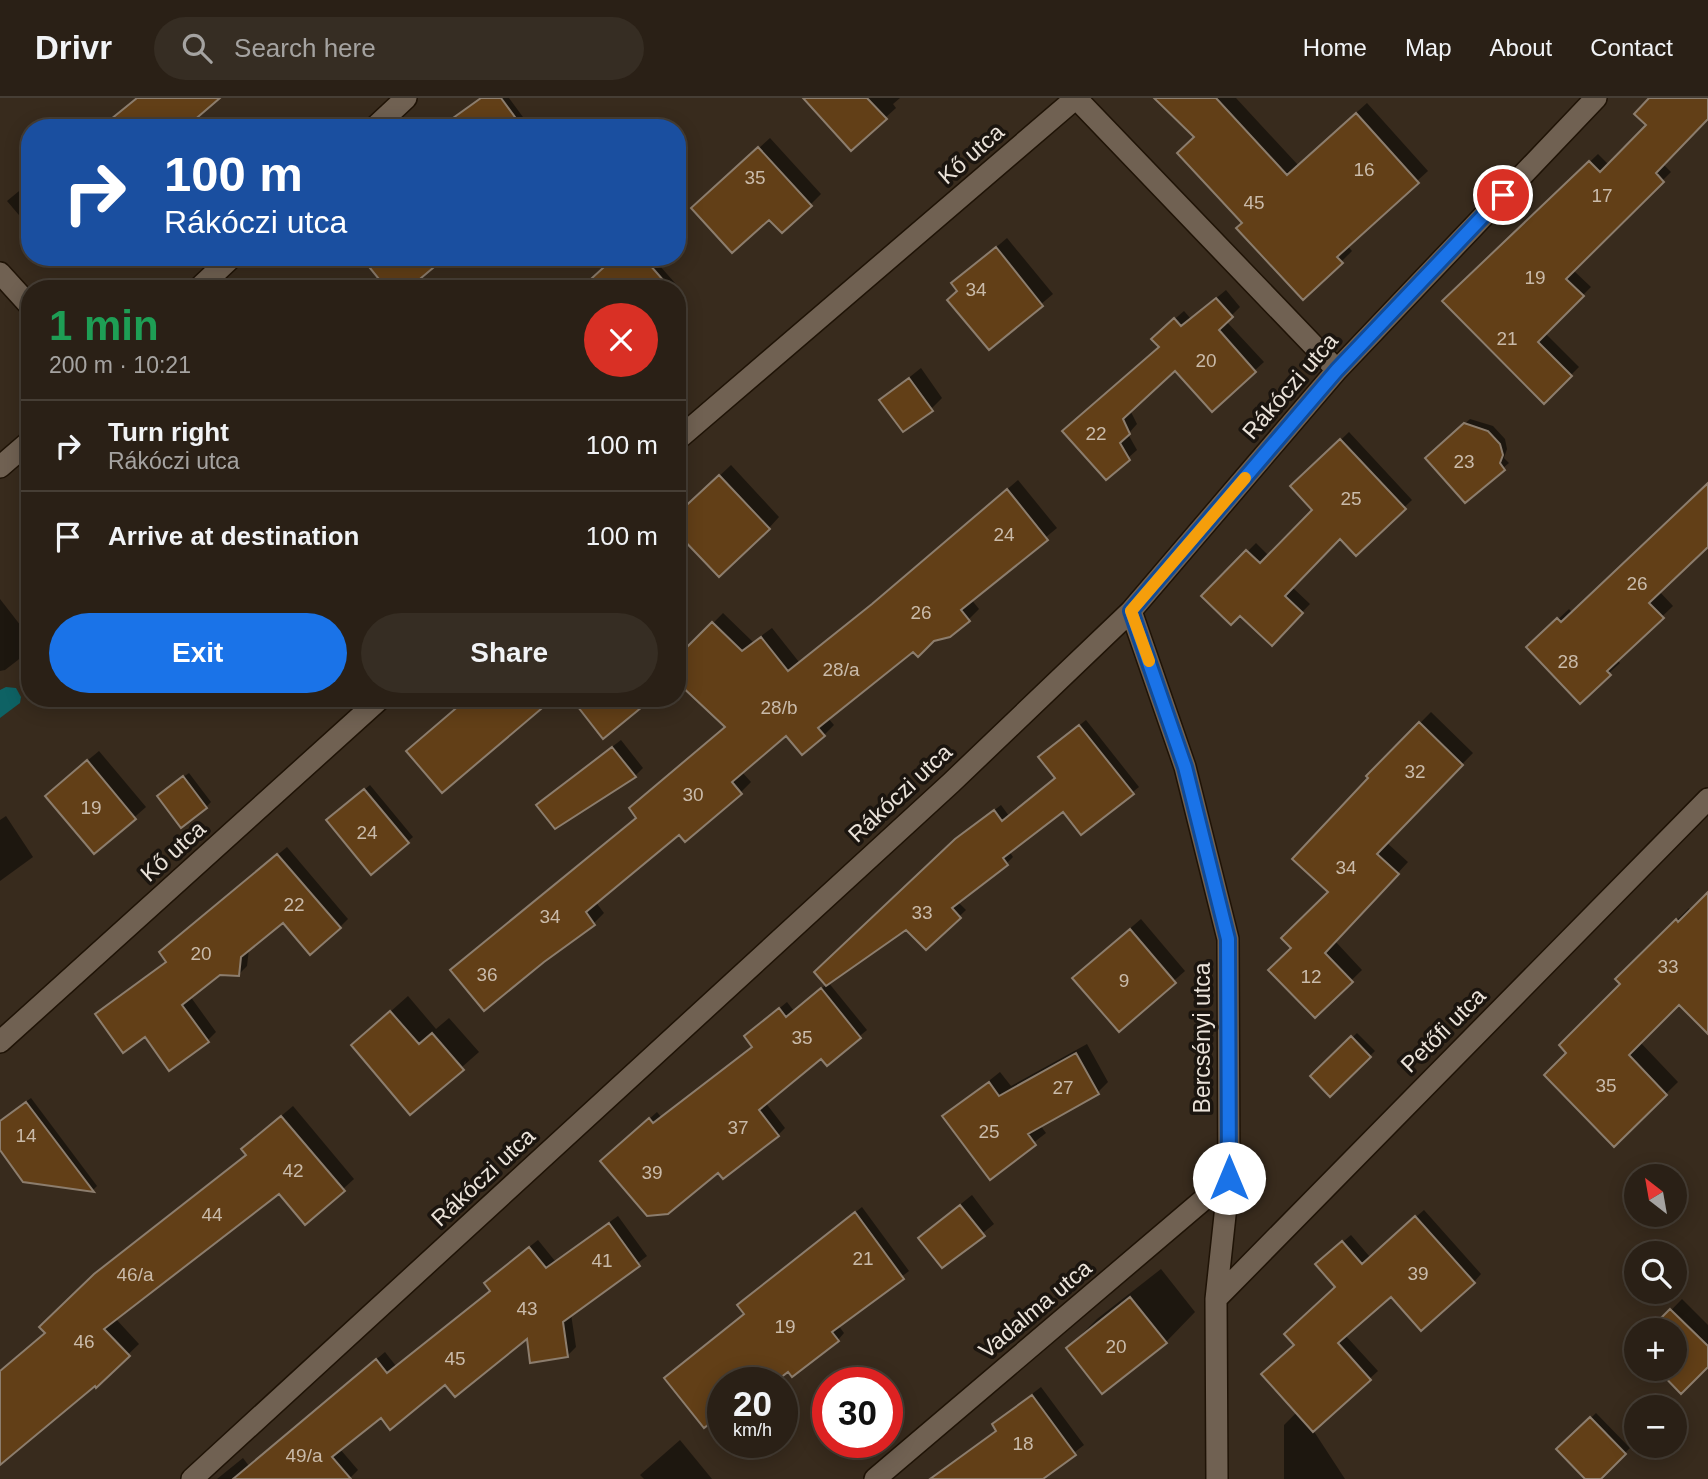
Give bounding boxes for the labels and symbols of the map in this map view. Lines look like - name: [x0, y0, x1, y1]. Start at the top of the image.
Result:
- street label: Kő utca: [933, 118, 1009, 189]
- house number: 16: [1353, 159, 1375, 180]
- pin: [1473, 165, 1533, 225]
- house number: 35: [744, 167, 766, 188]
- house number: 17: [1591, 185, 1613, 206]
- house number: 45: [1243, 192, 1265, 213]
- house number: 19: [1524, 267, 1546, 288]
- house number: 34: [965, 279, 987, 300]
- street label: Rákóczi utca: [1237, 328, 1343, 444]
- house number: 21: [1496, 328, 1518, 349]
- house number: 20: [1195, 350, 1217, 371]
- house number: 22: [1085, 423, 1107, 444]
- house number: 23: [1453, 451, 1475, 472]
- house number: 25: [1340, 488, 1362, 509]
- house number: 24: [993, 524, 1015, 545]
- house number: 26: [1626, 573, 1648, 594]
- house number: 26: [910, 602, 932, 623]
- house number: 28: [1557, 651, 1579, 672]
- house number: 28/a: [823, 659, 860, 680]
- house number: 28/b: [761, 697, 797, 718]
- street label: Rákóczi utca: [843, 738, 957, 847]
- house number: 32: [1404, 761, 1426, 782]
- house number: 30: [682, 784, 704, 805]
- house number: 19: [80, 797, 102, 818]
- street label: Kő utca: [135, 815, 211, 887]
- house number: 24: [356, 822, 378, 843]
- house number: 34: [1335, 857, 1357, 878]
- house number: 22: [283, 894, 305, 915]
- house number: 33: [911, 902, 933, 923]
- house number: 34: [539, 906, 561, 927]
- house number: 20: [190, 943, 212, 964]
- house number: 33: [1657, 956, 1679, 977]
- street label: Bercsényi utca: [1189, 962, 1215, 1113]
- house number: 36: [476, 964, 498, 985]
- house number: 12: [1300, 966, 1322, 987]
- house number: 9: [1119, 970, 1129, 991]
- street label: Petőfi utca: [1395, 982, 1491, 1078]
- house number: 35: [791, 1027, 813, 1048]
- house number: 35: [1595, 1075, 1617, 1096]
- house number: 27: [1052, 1077, 1074, 1098]
- house number: 37: [727, 1117, 749, 1138]
- house number: 25: [978, 1121, 1000, 1142]
- street label: Rákóczi utca: [426, 1122, 540, 1231]
- house number: 14: [15, 1125, 37, 1146]
- position arrow: [1192, 1141, 1266, 1215]
- house number: 42: [282, 1160, 304, 1181]
- house number: 39: [641, 1162, 663, 1183]
- north arrow: [1624, 1164, 1687, 1227]
- house number: 44: [201, 1204, 223, 1225]
- house number: 21: [852, 1248, 874, 1269]
- house number: 41: [591, 1250, 613, 1271]
- street label: Vadalma utca: [973, 1254, 1097, 1364]
- house number: 39: [1407, 1263, 1429, 1284]
- house number: 46/a: [117, 1264, 154, 1285]
- house number: 43: [516, 1298, 538, 1319]
- house number: 19: [774, 1316, 796, 1337]
- house number: 46: [73, 1331, 95, 1352]
- house number: 20: [1105, 1336, 1127, 1357]
- house number: 45: [444, 1348, 466, 1369]
- speed limit sign: 30: [812, 1367, 903, 1458]
- house number: 18: [1012, 1433, 1034, 1454]
- house number: 49/a: [286, 1445, 323, 1466]

